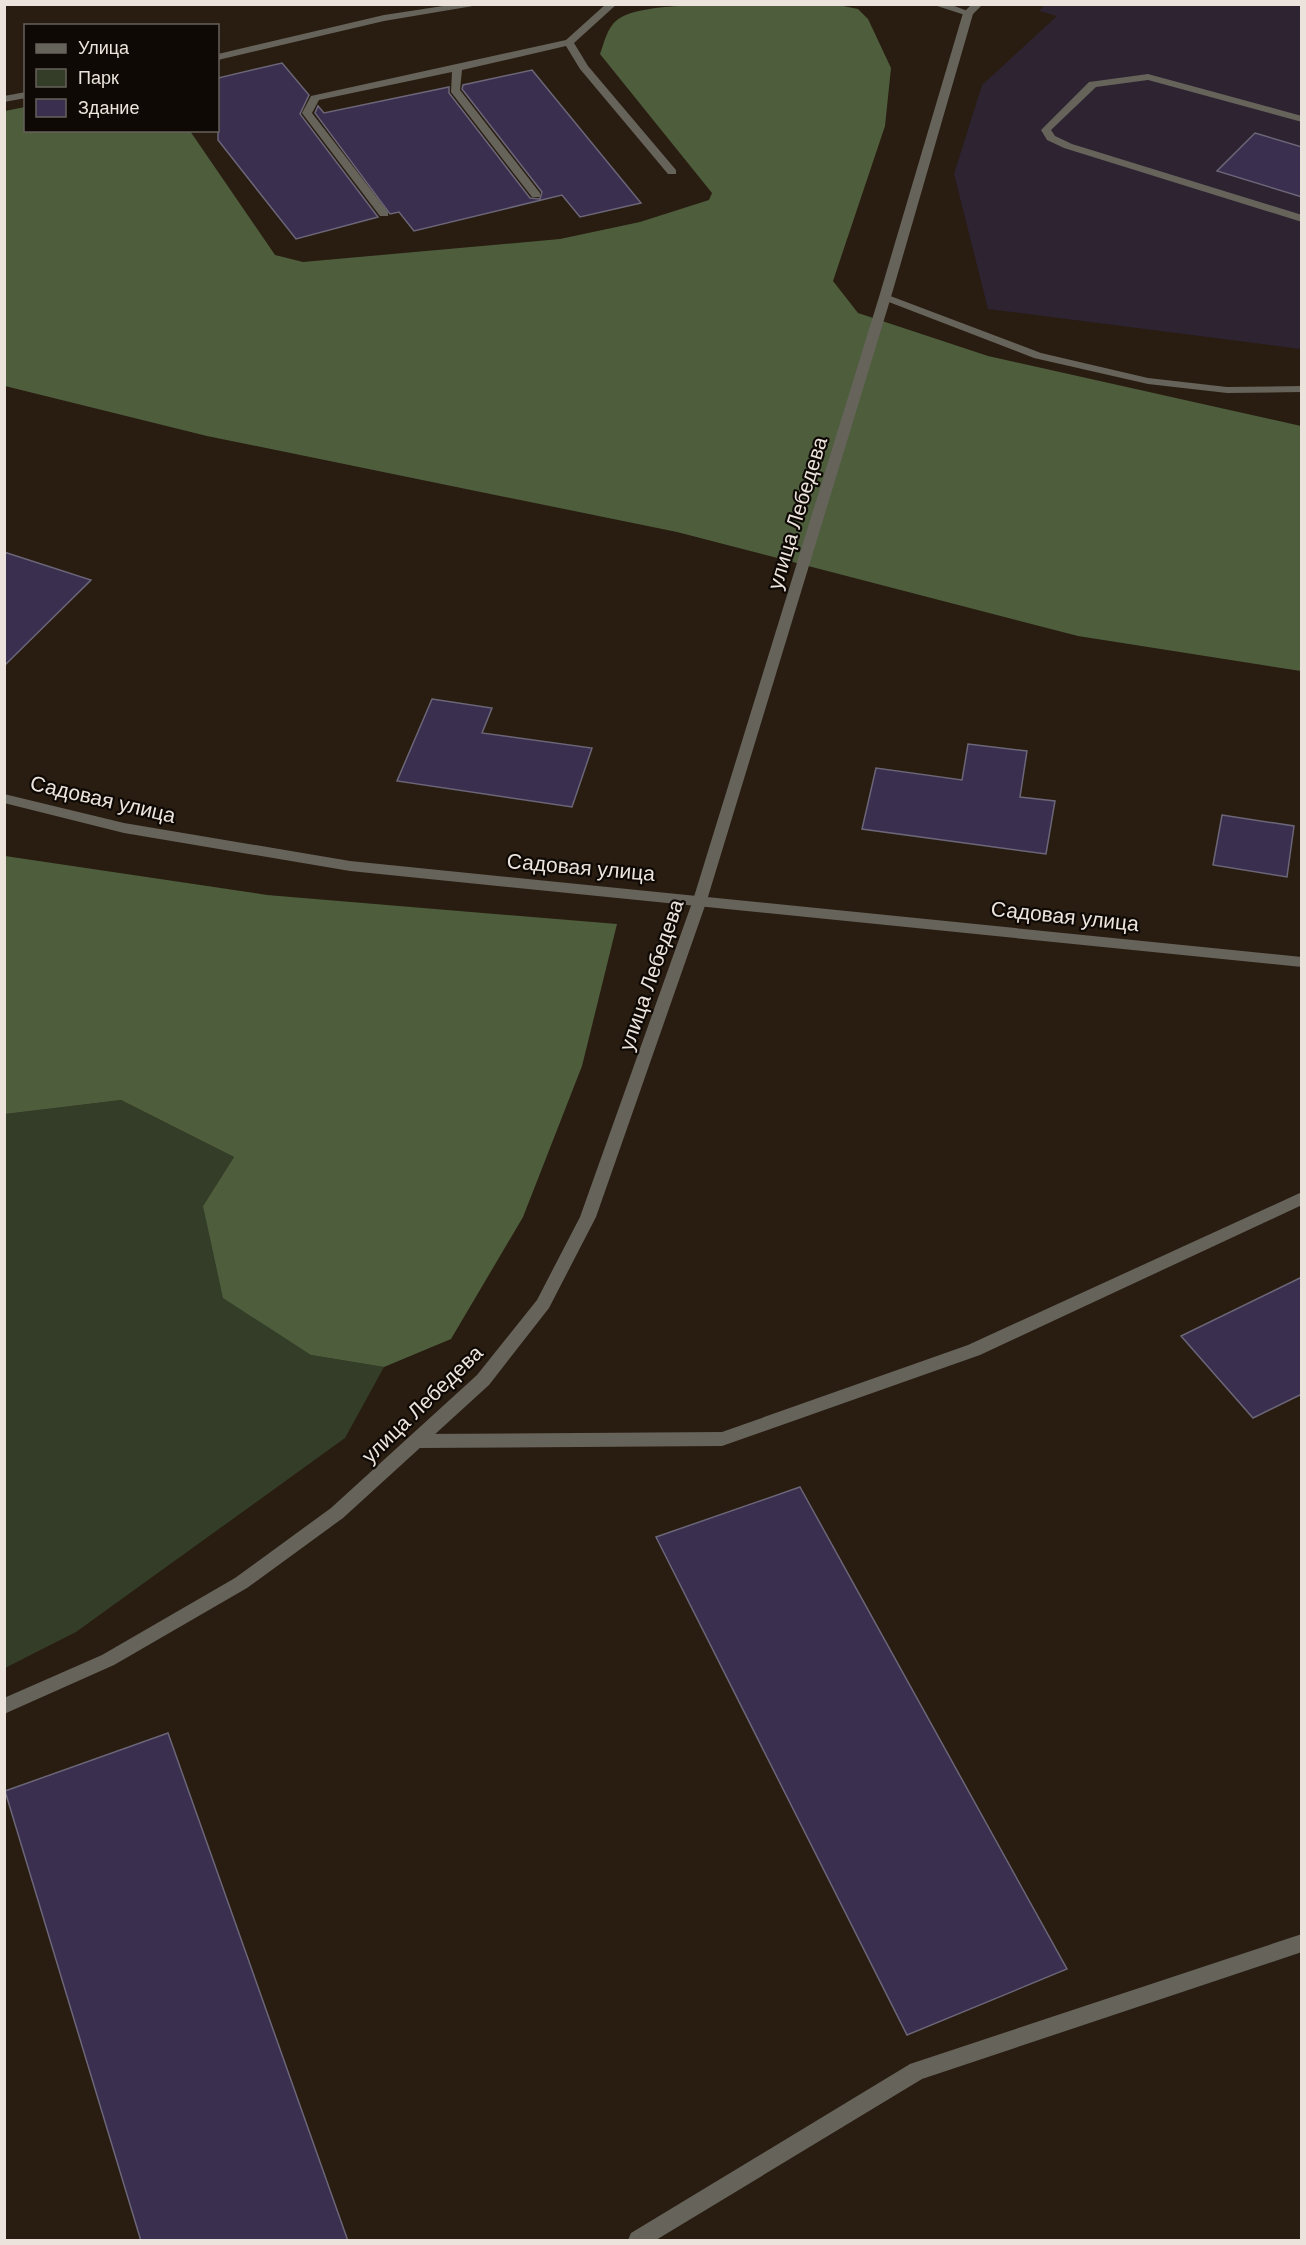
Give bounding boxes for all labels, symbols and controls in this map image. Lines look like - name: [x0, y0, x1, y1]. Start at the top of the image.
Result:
- legend: [24, 24, 219, 132]
- text: Улица: [78, 38, 130, 58]
- text: Парк: [78, 68, 119, 88]
- text: Здание: [78, 98, 139, 118]
- street label: улица Лебедева: [763, 434, 831, 592]
- street label: Садовая улица: [28, 771, 178, 827]
- street label: Садовая улица: [506, 849, 656, 885]
- street label: улица Лебедева: [614, 896, 688, 1054]
- street label: Садовая улица: [990, 897, 1140, 935]
- street label: улица Лебедева: [357, 1341, 487, 1467]

